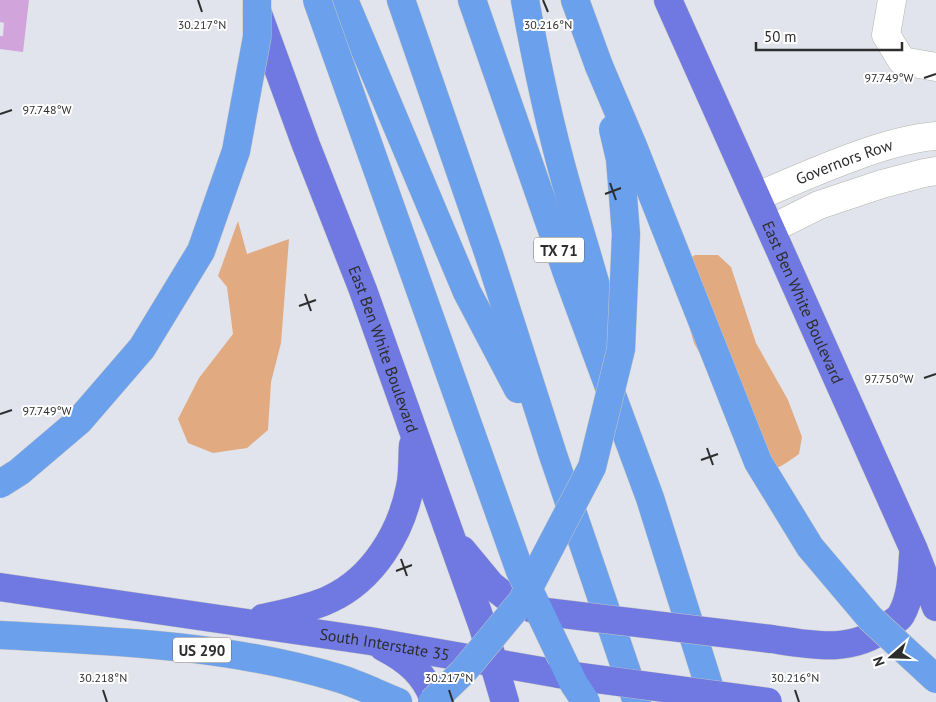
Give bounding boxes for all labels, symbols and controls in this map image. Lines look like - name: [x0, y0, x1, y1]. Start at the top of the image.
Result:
- text: 30.217°N: [178, 17, 226, 32]
- text: 30.216°N: [524, 17, 572, 32]
- scale bar: [756, 20, 902, 52]
- text: 50 m: [764, 27, 797, 46]
- text: 97.749°W: [865, 70, 914, 85]
- text: 97.748°W: [23, 102, 72, 117]
- street label: Governors Row: [792, 134, 895, 189]
- street label: East Ben White Boulevard: [758, 218, 848, 387]
- road number: TX 71: [534, 238, 584, 262]
- street label: East Ben White Boulevard: [344, 263, 423, 435]
- text: 97.750°W: [865, 371, 914, 386]
- text: 97.749°W: [23, 403, 72, 418]
- street label: South Interstate 35: [318, 624, 451, 665]
- north arrow: [866, 632, 916, 682]
- road number: US 290: [173, 638, 231, 662]
- text: N: [869, 654, 889, 669]
- text: 30.218°N: [79, 670, 127, 685]
- text: 30.217°N: [425, 670, 473, 685]
- text: 30.216°N: [771, 670, 819, 685]

